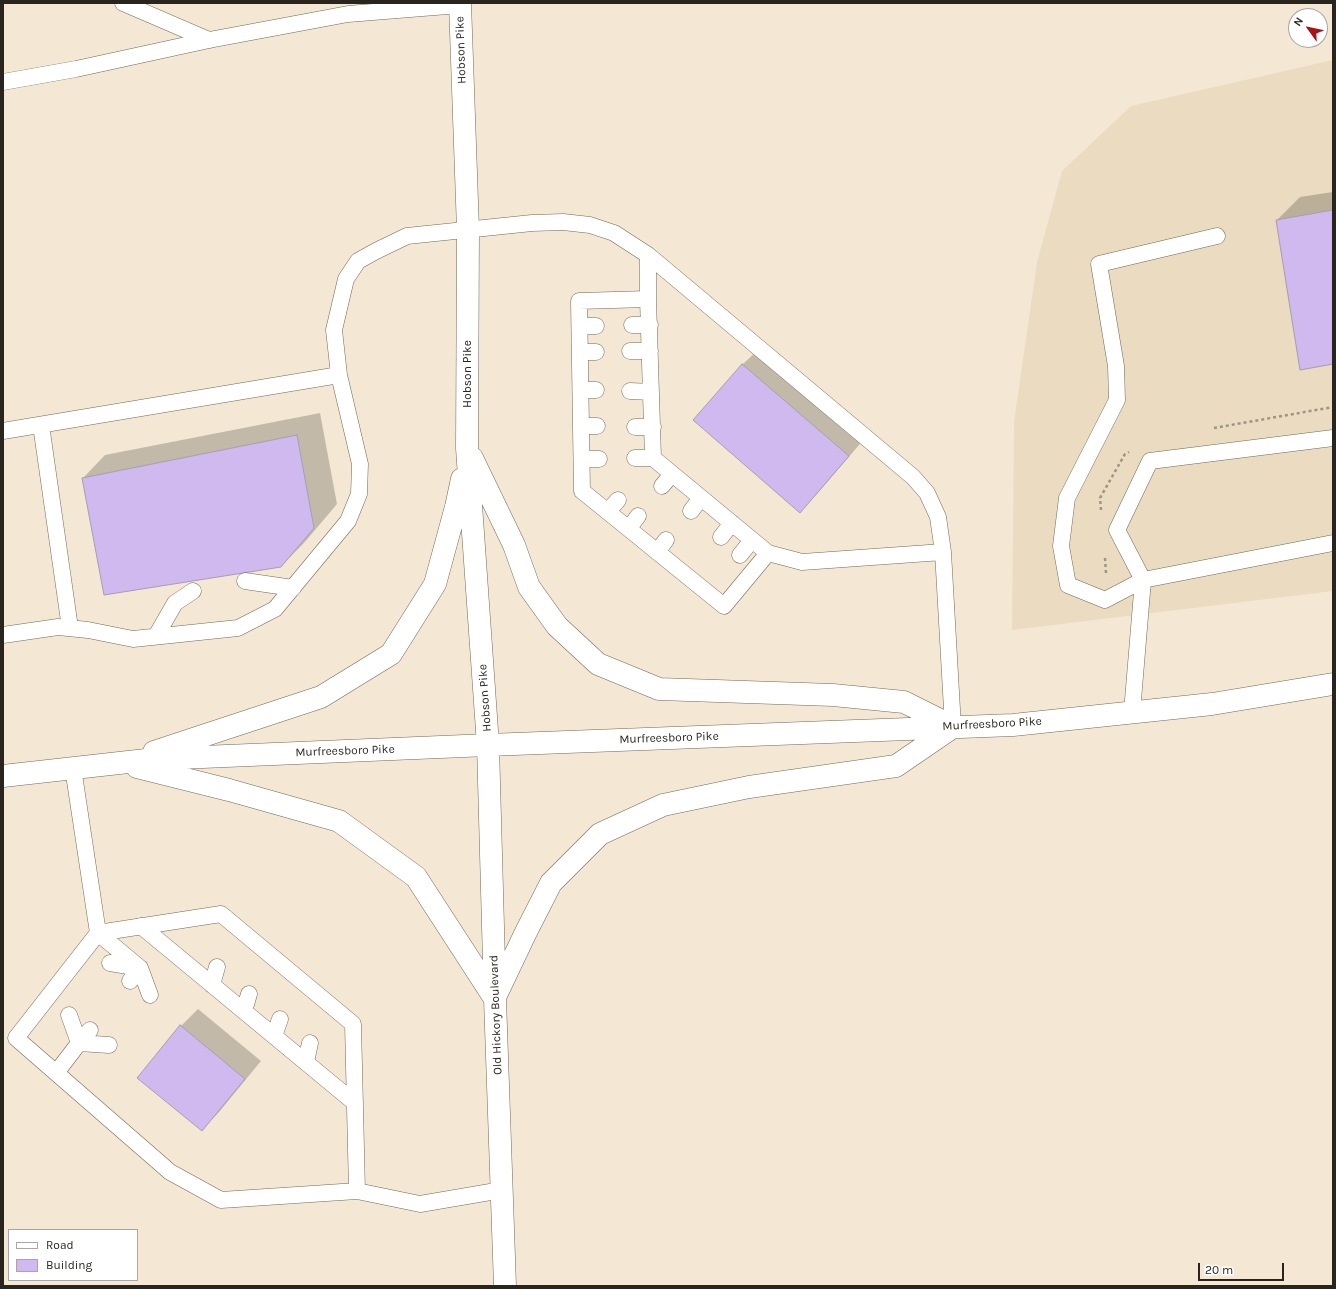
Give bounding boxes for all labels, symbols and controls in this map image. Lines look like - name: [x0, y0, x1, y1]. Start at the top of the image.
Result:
- north arrow: [1288, 8, 1328, 48]
- text: N: [1291, 15, 1306, 29]
- street label: Hobson Pike: [453, 16, 469, 84]
- street label: Hobson Pike: [461, 340, 475, 408]
- street label: Hobson Pike: [475, 664, 495, 732]
- street label: Murfreesboro Pike: [942, 714, 1042, 734]
- street label: Murfreesboro Pike: [619, 729, 719, 747]
- street label: Murfreesboro Pike: [295, 742, 395, 760]
- street label: Old Hickory Boulevard: [487, 955, 505, 1075]
- legend: [8, 1229, 138, 1281]
- text: Road: [46, 1238, 74, 1252]
- scale bar: [1200, 1255, 1286, 1281]
- text: Building: [46, 1258, 92, 1272]
- text: 20 m: [1205, 1263, 1233, 1277]

